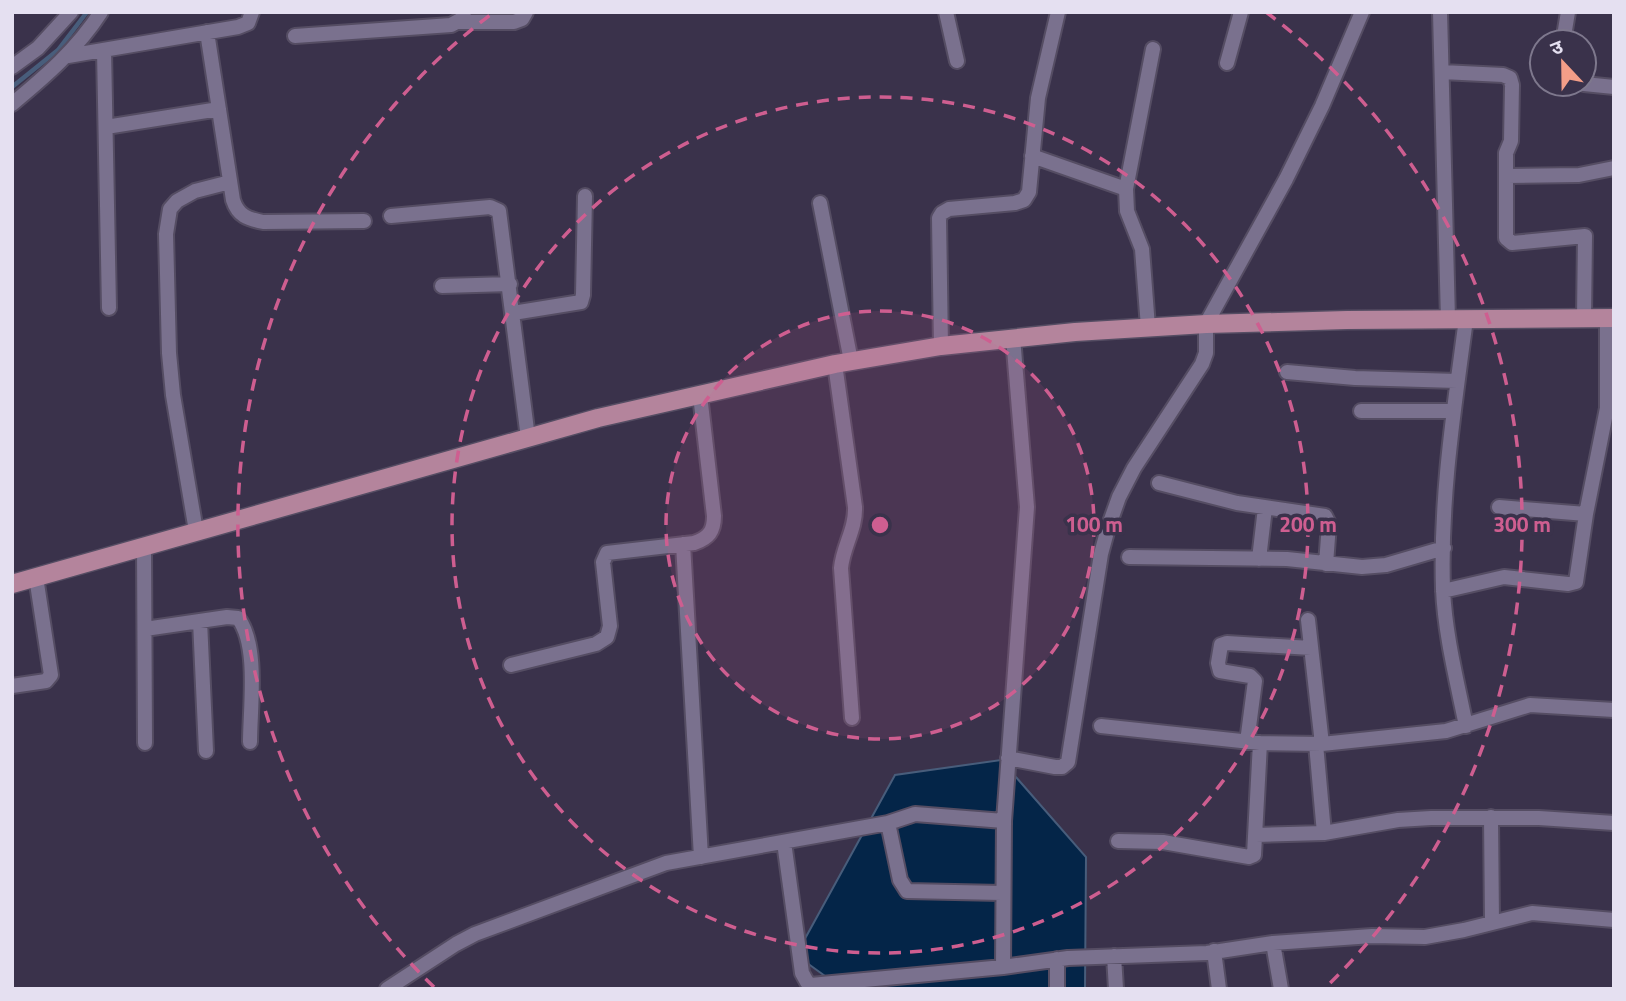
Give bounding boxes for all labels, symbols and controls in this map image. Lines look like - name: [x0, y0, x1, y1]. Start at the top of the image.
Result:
- north arrow: [1528, 28, 1598, 98]
- text: उ: [1546, 31, 1568, 62]
- text: 100 m: [1065, 508, 1123, 540]
- text: 200 m: [1279, 508, 1337, 540]
- text: 300 m: [1493, 508, 1551, 540]
- centre of rings: [868, 513, 892, 537]

